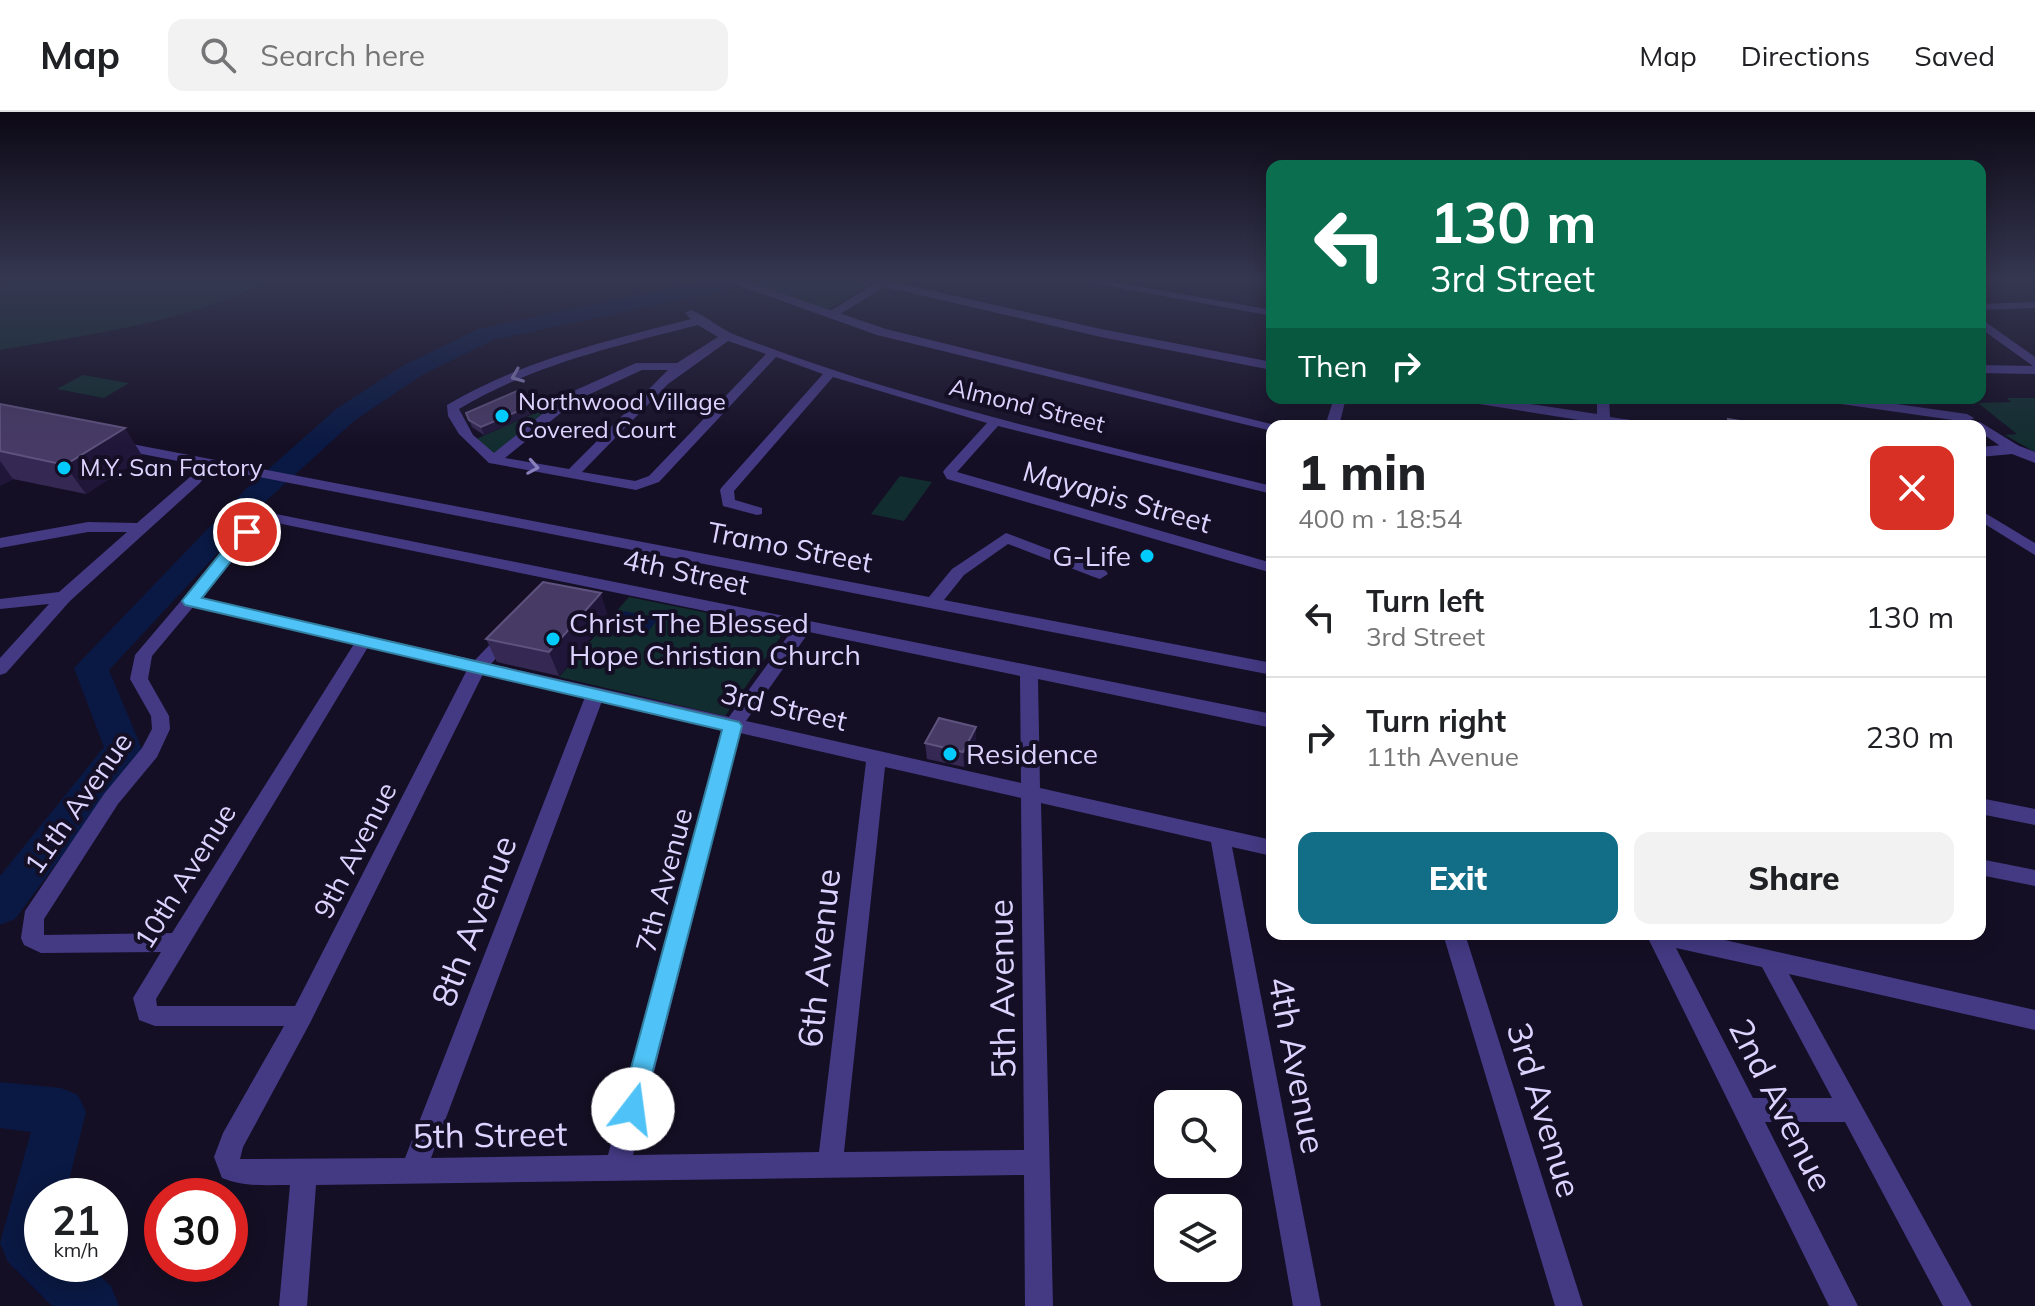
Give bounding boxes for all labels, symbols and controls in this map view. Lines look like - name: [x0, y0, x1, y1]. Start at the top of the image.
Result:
- search box: [168, 19, 728, 91]
- text: Map: [40, 31, 120, 79]
- icon: search: [196, 33, 240, 77]
- text: Search here: [260, 36, 425, 74]
- text: Map: [1639, 38, 1697, 73]
- text: Directions: [1741, 38, 1870, 73]
- text: Saved: [1914, 38, 1995, 73]
- text: 130 m: [1430, 187, 1597, 257]
- icon: left: [1298, 192, 1402, 296]
- text: 3rd Street: [1430, 256, 1595, 301]
- icon: right: [1384, 344, 1428, 388]
- text: Then: [1298, 347, 1368, 385]
- one-way arrow: [511, 366, 525, 383]
- street label: Almond Street: [946, 371, 1108, 439]
- place label: Northwood Village Covered Court: [518, 386, 726, 444]
- marker: Northwood Village Covered Court: [493, 407, 511, 425]
- text: 1 min: [1298, 442, 1427, 502]
- button: close: [1870, 446, 1954, 530]
- place label: M.Y. San Factory: [80, 452, 263, 482]
- street label: Mayapis Street: [1019, 453, 1215, 540]
- one-way arrow: [526, 457, 540, 474]
- marker: M.Y. San Factory: [55, 459, 73, 477]
- pin: [213, 498, 281, 566]
- text: 400 m · 18:54: [1298, 502, 1462, 535]
- icon: arrive: [225, 510, 269, 554]
- street label: Tramo Street: [705, 513, 876, 580]
- place label: G-Life: [1052, 538, 1131, 573]
- street label: 4th Street: [620, 541, 752, 602]
- marker: G-Life: [1138, 547, 1156, 565]
- text: Turn left: [1366, 582, 1484, 620]
- icon: left: [1298, 595, 1342, 639]
- text: 130 m: [1866, 598, 1954, 636]
- place label: Christ The Blessed Hope Christian Church: [569, 605, 861, 672]
- text: 3rd Street: [1366, 620, 1485, 653]
- marker: Christ The Blessed Hope Christian Church: [544, 630, 562, 648]
- street label: 3rd Street: [718, 675, 851, 738]
- text: Turn right: [1366, 702, 1506, 740]
- icon: right: [1298, 715, 1342, 759]
- text: 230 m: [1866, 718, 1954, 756]
- street label: 11th Avenue: [16, 725, 139, 880]
- place label: Residence: [966, 736, 1098, 771]
- text: 11th Avenue: [1366, 740, 1519, 773]
- marker: Residence: [941, 745, 959, 763]
- street label: 9th Avenue: [305, 776, 404, 924]
- street label: 10th Avenue: [126, 797, 243, 955]
- street label: 7th Avenue: [627, 804, 700, 956]
- street label: 8th Avenue: [421, 829, 526, 1012]
- button: Exit: [1298, 832, 1618, 924]
- button: Share: [1634, 832, 1954, 924]
- street label: 6th Avenue: [788, 866, 849, 1049]
- street label: 5th Avenue: [978, 899, 1025, 1079]
- street label: 4th Avenue: [1259, 973, 1336, 1157]
- street label: 2nd Avenue: [1720, 1011, 1843, 1198]
- street label: 3rd Avenue: [1498, 1017, 1591, 1202]
- position arrow: [591, 1067, 675, 1151]
- map controls: [1154, 1090, 1242, 1282]
- button: search: [1154, 1090, 1242, 1178]
- street label: 5th Street: [412, 1112, 568, 1157]
- speed limit sign: 30: [144, 1178, 248, 1282]
- button: layers: [1154, 1194, 1242, 1282]
- text: 21: [52, 1195, 100, 1245]
- text: km/h: [53, 1237, 99, 1262]

